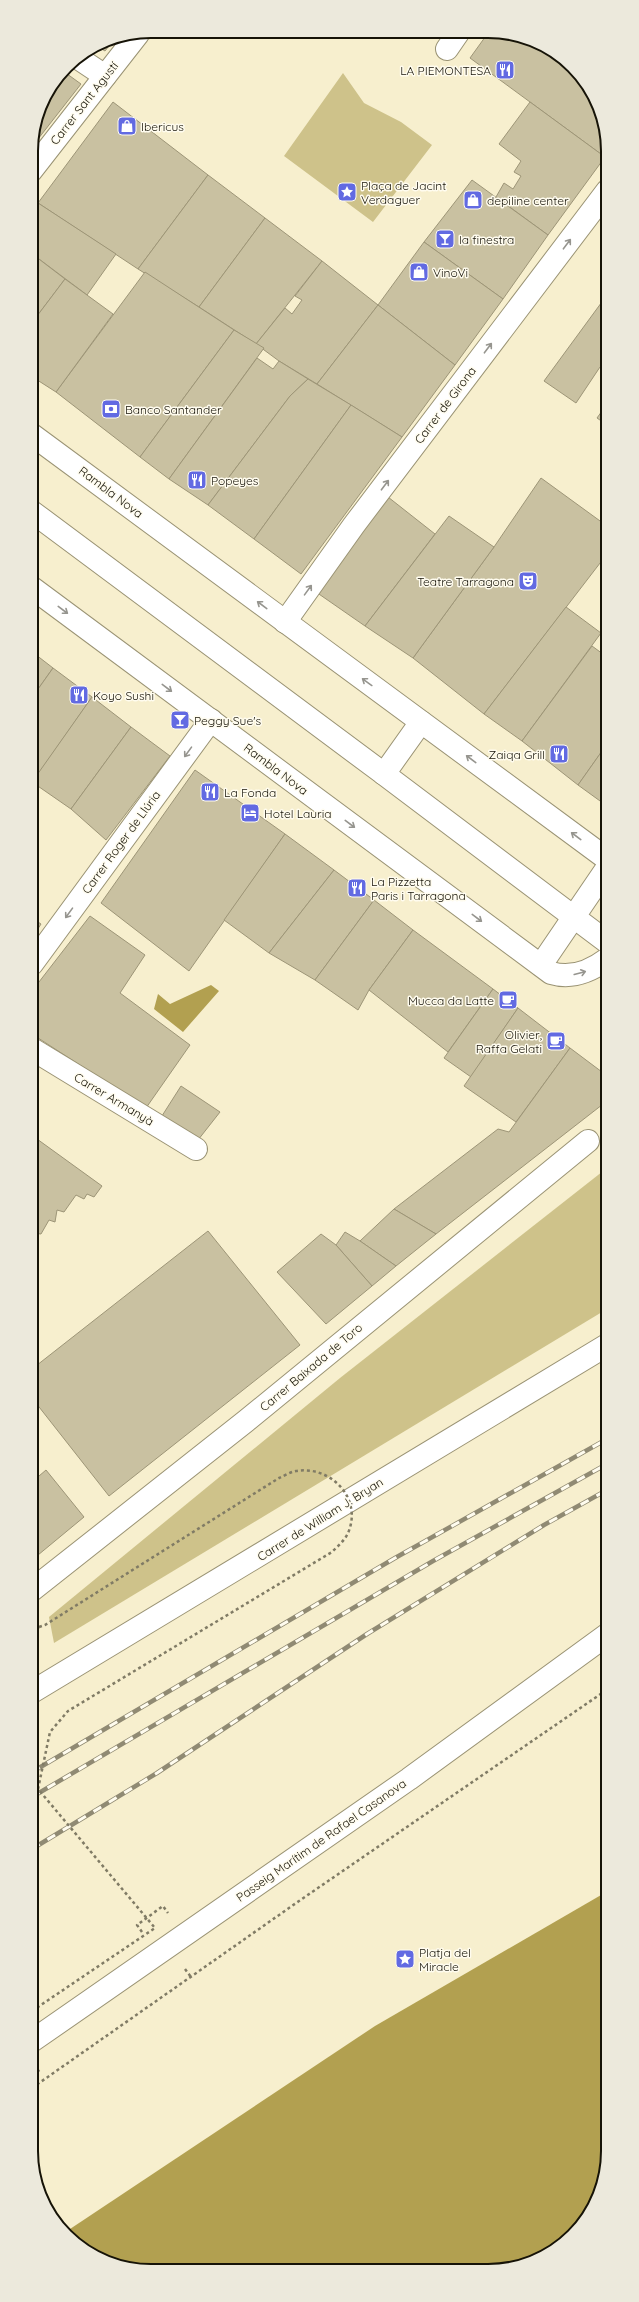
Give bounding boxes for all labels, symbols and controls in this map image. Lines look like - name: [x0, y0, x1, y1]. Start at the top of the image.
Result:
- street label: Carrer Sant Agustí: [47, 58, 121, 148]
- restaurant icon: LA PIEMONTESA: [494, 59, 516, 81]
- place label: LA PIEMONTESA: [400, 63, 491, 78]
- shop icon: Ibericus: [116, 115, 138, 137]
- place label: Ibericus: [141, 119, 184, 134]
- place label: Plaça de Jacint Verdaguer: [361, 178, 446, 207]
- place icon: Plaça de Jacint Verdaguer: [336, 181, 358, 203]
- shop icon: depiline center: [462, 189, 484, 211]
- place label: depiline center: [487, 193, 569, 208]
- bar icon: la finestra: [434, 228, 456, 250]
- place label: la finestra: [459, 232, 514, 247]
- one-way arrow: [563, 239, 571, 250]
- shop icon: VinoVi: [408, 261, 430, 283]
- place label: VinoVi: [433, 265, 468, 280]
- one-way arrow: [484, 342, 492, 353]
- street label: Carrer de Girona: [411, 363, 479, 447]
- bank icon: Banco Santander: [100, 398, 122, 420]
- place label: Banco Santander: [125, 402, 222, 417]
- street label: Rambla Nova: [76, 463, 146, 521]
- restaurant icon: Popeyes: [186, 469, 208, 491]
- place label: Popeyes: [211, 473, 259, 488]
- one-way arrow: [380, 480, 389, 491]
- theatre icon: Teatre Tarragona: [517, 570, 539, 592]
- place label: Teatre Tarragona: [417, 574, 514, 589]
- one-way arrow: [304, 585, 312, 596]
- one-way arrow: [257, 600, 268, 609]
- one-way arrow: [57, 606, 68, 614]
- one-way arrow: [361, 677, 372, 686]
- restaurant icon: Koyo Sushi: [68, 684, 90, 706]
- one-way arrow: [161, 684, 172, 692]
- place label: Koyo Sushi: [93, 688, 154, 703]
- bar icon: Peggy Sue's: [169, 709, 191, 731]
- place label: Peggy Sue's: [194, 713, 261, 728]
- street label: Rambla Nova: [241, 740, 311, 798]
- restaurant icon: Zaiqa Grill: [548, 743, 570, 765]
- one-way arrow: [183, 746, 192, 757]
- place label: Zaiqa Grill: [489, 747, 545, 762]
- one-way arrow: [466, 755, 477, 763]
- restaurant icon: La Fonda: [199, 781, 221, 803]
- place label: La Fonda: [224, 785, 276, 800]
- street label: Carrer Roger de Llúria: [79, 788, 163, 896]
- hotel icon: Hotel Lauria: [239, 802, 261, 824]
- place label: Hotel Lauria: [264, 806, 332, 821]
- one-way arrow: [345, 820, 356, 828]
- one-way arrow: [571, 832, 582, 840]
- place label: La Pizzetta Paris i Tarragona: [371, 874, 466, 903]
- restaurant icon: La Pizzetta Paris i Tarragona: [346, 877, 368, 899]
- one-way arrow: [65, 907, 73, 918]
- one-way arrow: [471, 914, 482, 922]
- one-way arrow: [574, 968, 587, 976]
- cafe icon: Mucca da Latte: [497, 989, 519, 1011]
- place label: Mucca da Latte: [408, 993, 494, 1008]
- place label: Olivier, Raffa Gelati: [476, 1027, 542, 1056]
- cafe icon: Olivier, Raffa Gelati: [545, 1030, 567, 1052]
- street label: Carrer Armanyà: [71, 1069, 157, 1129]
- street label: Carrer Baixada de Toro: [257, 1320, 365, 1414]
- street label: Carrer de William J. Bryan: [254, 1474, 386, 1564]
- street label: Passeig Marítim de Rafael Casanova: [233, 1775, 409, 1905]
- place label: Platja del Miracle: [419, 1945, 471, 1974]
- place icon: Platja del Miracle: [394, 1948, 416, 1970]

